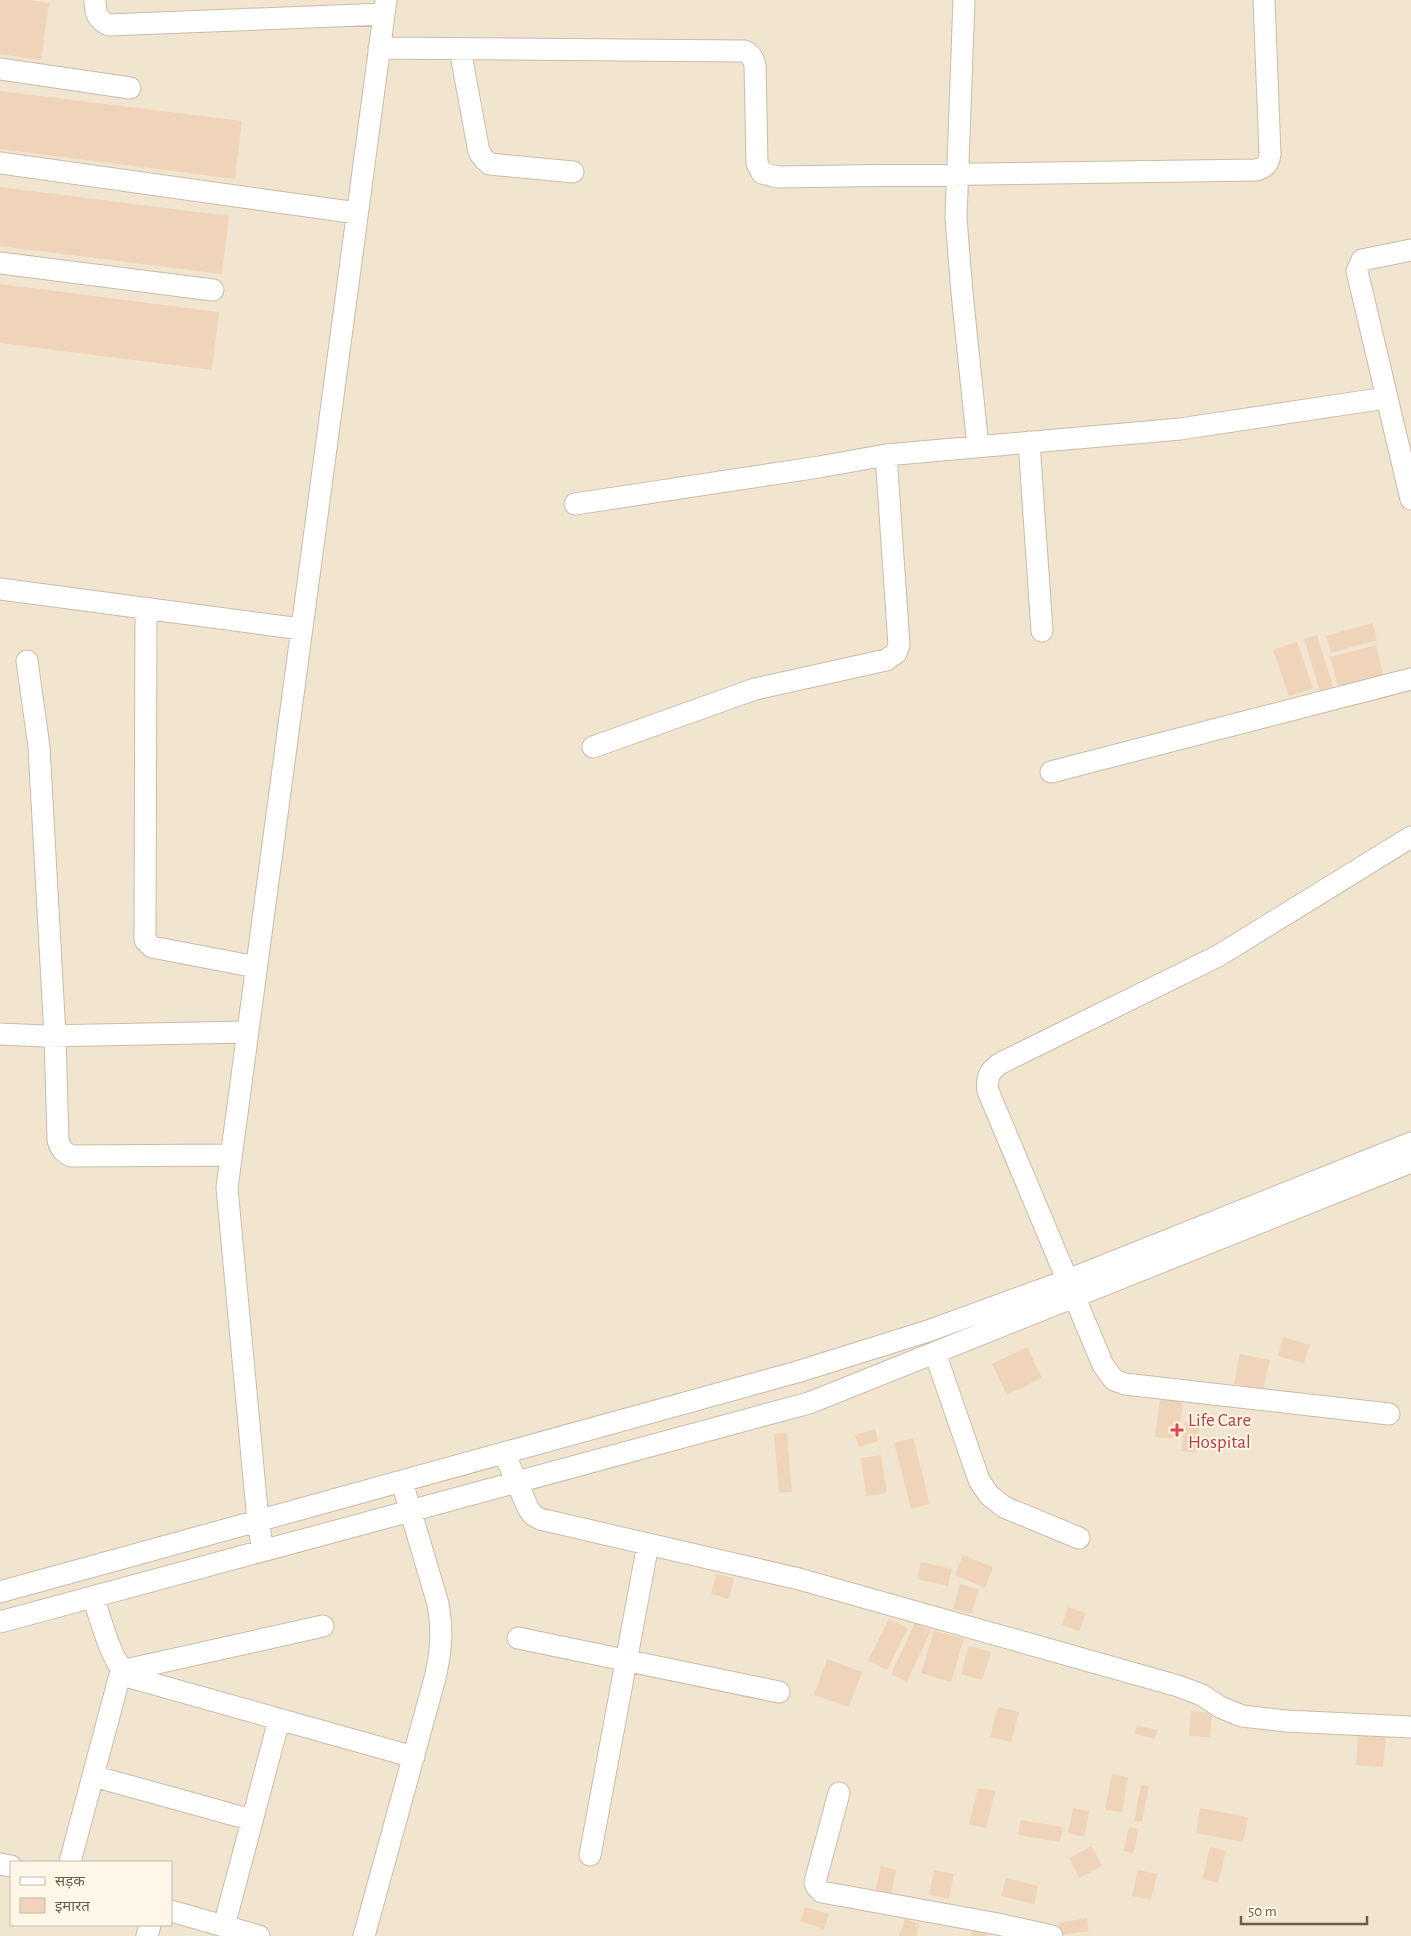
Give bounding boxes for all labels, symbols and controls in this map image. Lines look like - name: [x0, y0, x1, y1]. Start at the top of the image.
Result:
- place label: Life Care Hospital: [1188, 1411, 1251, 1452]
- marker: Life Care Hospital: [1170, 1423, 1184, 1437]
- legend: [10, 1861, 172, 1926]
- text: सड़क: [55, 1874, 85, 1889]
- scale bar: [1241, 1894, 1367, 1926]
- text: इमारत: [55, 1899, 90, 1914]
- text: 50 m: [1248, 1904, 1277, 1919]

